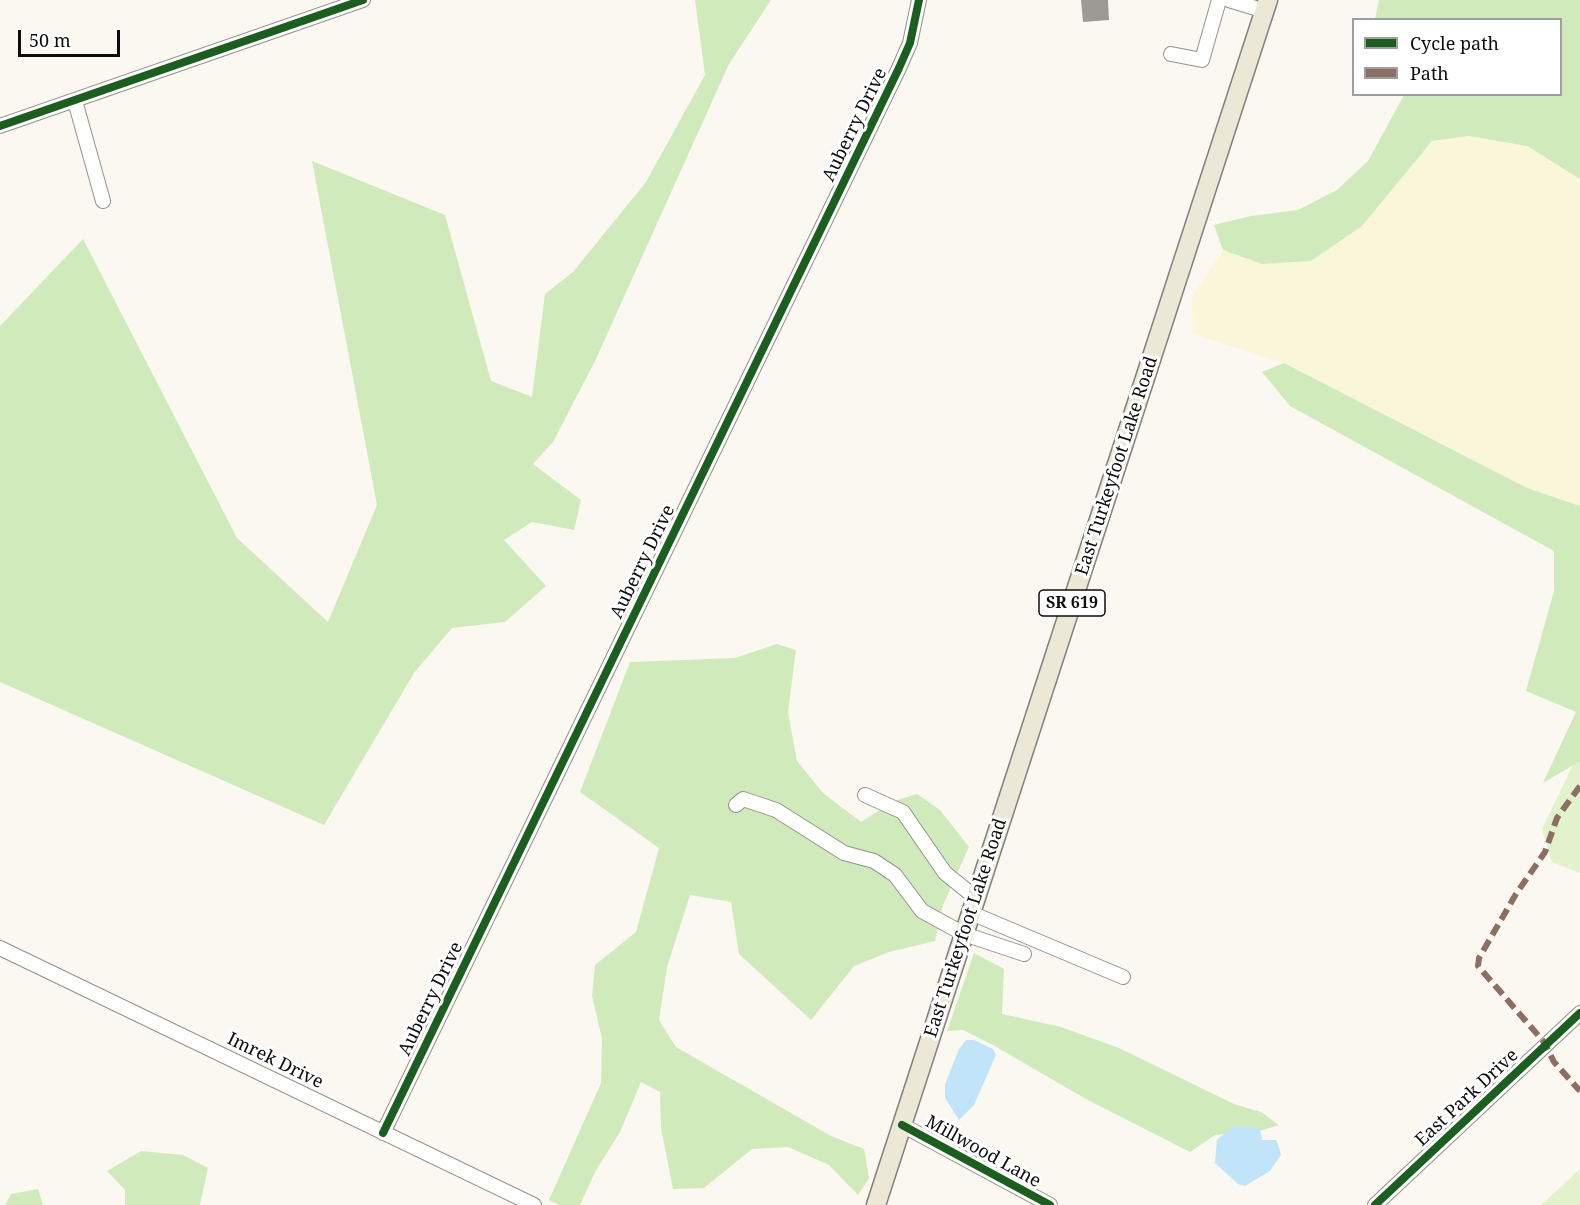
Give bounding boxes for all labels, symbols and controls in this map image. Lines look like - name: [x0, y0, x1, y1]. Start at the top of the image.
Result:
- scale bar: [21, 18, 123, 56]
- legend: [1352, 18, 1562, 96]
- text: 50 m: [29, 28, 71, 52]
- text: Cycle path: [1410, 31, 1499, 55]
- text: Path: [1410, 61, 1449, 85]
- street label: Auberry Drive: [818, 65, 892, 185]
- street label: East Turkeyfoot Lake Road: [1071, 354, 1163, 578]
- street label: Auberry Drive: [606, 502, 680, 622]
- road number: SR 619: [1039, 590, 1105, 616]
- street label: East Turkeyfoot Lake Road: [920, 816, 1012, 1040]
- street label: Auberry Drive: [394, 939, 468, 1059]
- street label: Imrek Drive: [223, 1028, 327, 1094]
- street label: East Park Drive: [1411, 1045, 1523, 1151]
- street label: Millwood Lane: [922, 1111, 1044, 1193]

